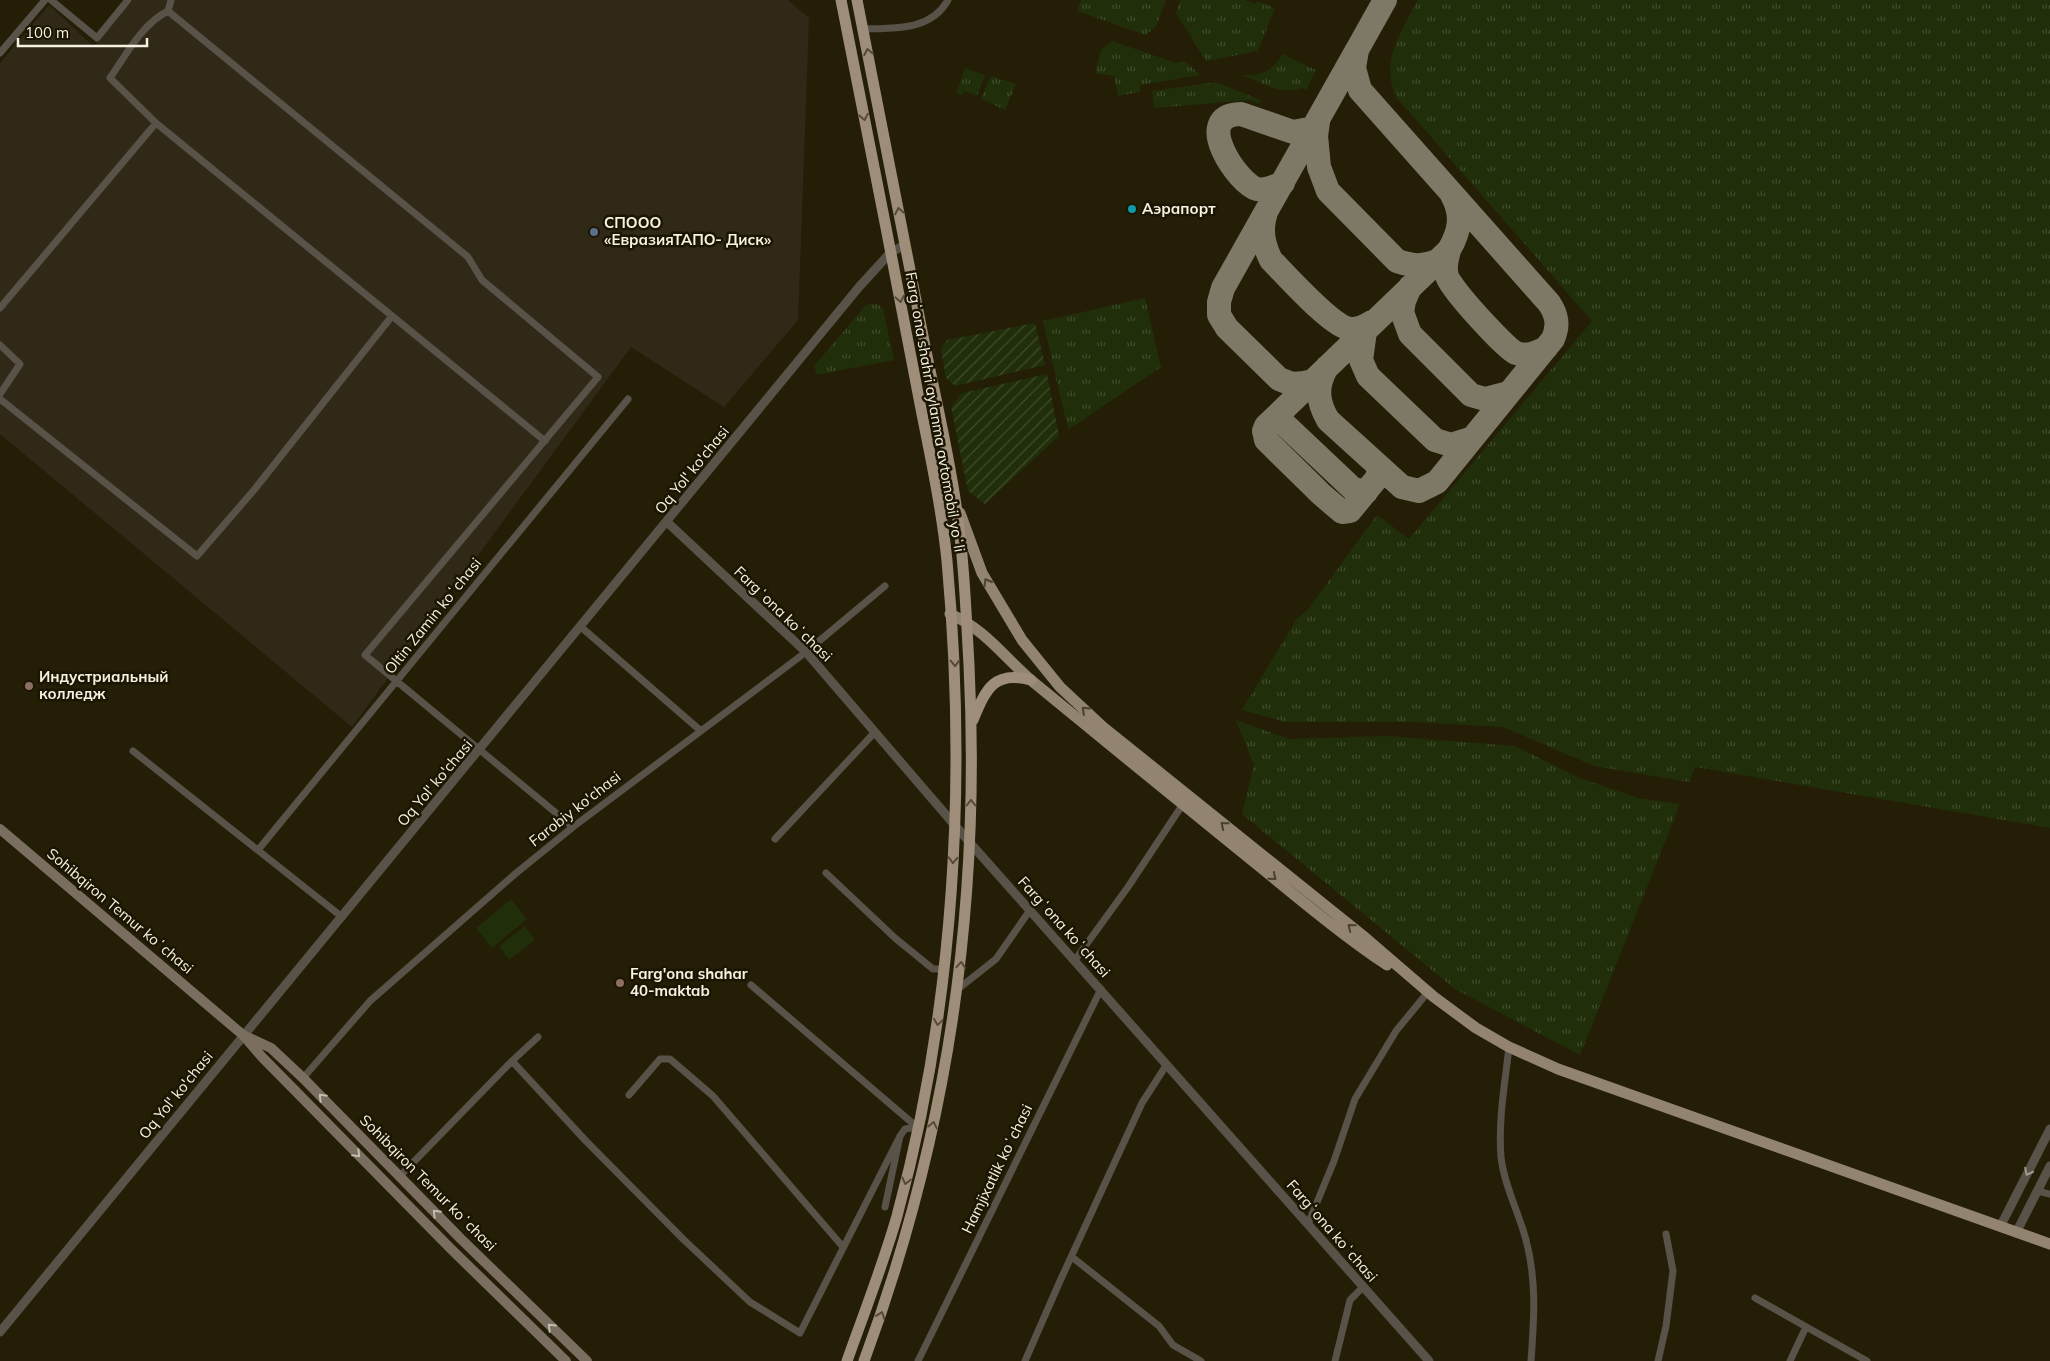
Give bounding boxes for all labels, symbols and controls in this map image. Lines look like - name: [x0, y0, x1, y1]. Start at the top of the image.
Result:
- scale bar: [18, 15, 146, 47]
- text: 100 m: [25, 23, 69, 42]
- one-way arrow: [863, 47, 873, 56]
- one-way arrow: [858, 112, 868, 121]
- place label: Аэрапорт: [1142, 199, 1216, 218]
- marker: Аэрапорт: [1126, 203, 1138, 215]
- one-way arrow: [895, 207, 905, 215]
- place label: СПООО «ЕвразияТАПО- Диск»: [604, 213, 772, 249]
- marker: СПООО «ЕвразияТАПО- Диск»: [588, 226, 600, 238]
- street label: Fargʻona shahri aylanma avtomobil yoʻli: [901, 270, 970, 554]
- one-way arrow: [895, 295, 905, 304]
- street label: Oq Yol' ko'chasi: [650, 422, 733, 517]
- street label: Oltin Zamin koʻchasi: [380, 554, 485, 678]
- street label: Fargʻona koʻchasi: [730, 562, 836, 665]
- one-way arrow: [984, 579, 994, 588]
- one-way arrow: [949, 659, 960, 667]
- place label: Индустриальный колледж: [39, 667, 169, 703]
- marker: Индустриальный колледж: [23, 680, 35, 692]
- one-way arrow: [1082, 707, 1091, 716]
- street label: Oq Yol' ko'chasi: [393, 735, 476, 830]
- street label: Farobiy ko'chasi: [525, 767, 624, 850]
- one-way arrow: [966, 799, 976, 806]
- one-way arrow: [1221, 823, 1230, 831]
- street label: Sohibqiron Temur koʻchasi: [43, 844, 197, 978]
- one-way arrow: [947, 856, 958, 864]
- one-way arrow: [1267, 871, 1276, 880]
- street label: Fargʻona koʻchasi: [1014, 872, 1115, 981]
- one-way arrow: [1348, 924, 1357, 932]
- one-way arrow: [955, 961, 966, 969]
- place label: Farg'ona shahar 40-maktab: [630, 964, 748, 1000]
- marker: Farg'ona shahar 40-maktab: [614, 977, 626, 989]
- one-way arrow: [933, 1018, 943, 1026]
- street label: Oq Yol' ko'chasi: [134, 1047, 217, 1142]
- one-way arrow: [319, 1094, 328, 1103]
- street label: Hamjixatlik koʻchasi: [957, 1101, 1036, 1237]
- street label: Sohibqiron Temur koʻchasi: [356, 1110, 501, 1255]
- one-way arrow: [928, 1121, 938, 1130]
- one-way arrow: [351, 1148, 360, 1157]
- one-way arrow: [2024, 1167, 2034, 1176]
- street label: Fargʻona koʻchasi: [1283, 1176, 1382, 1286]
- one-way arrow: [901, 1177, 912, 1186]
- one-way arrow: [433, 1210, 442, 1219]
- one-way arrow: [875, 1312, 885, 1320]
- one-way arrow: [548, 1324, 557, 1333]

